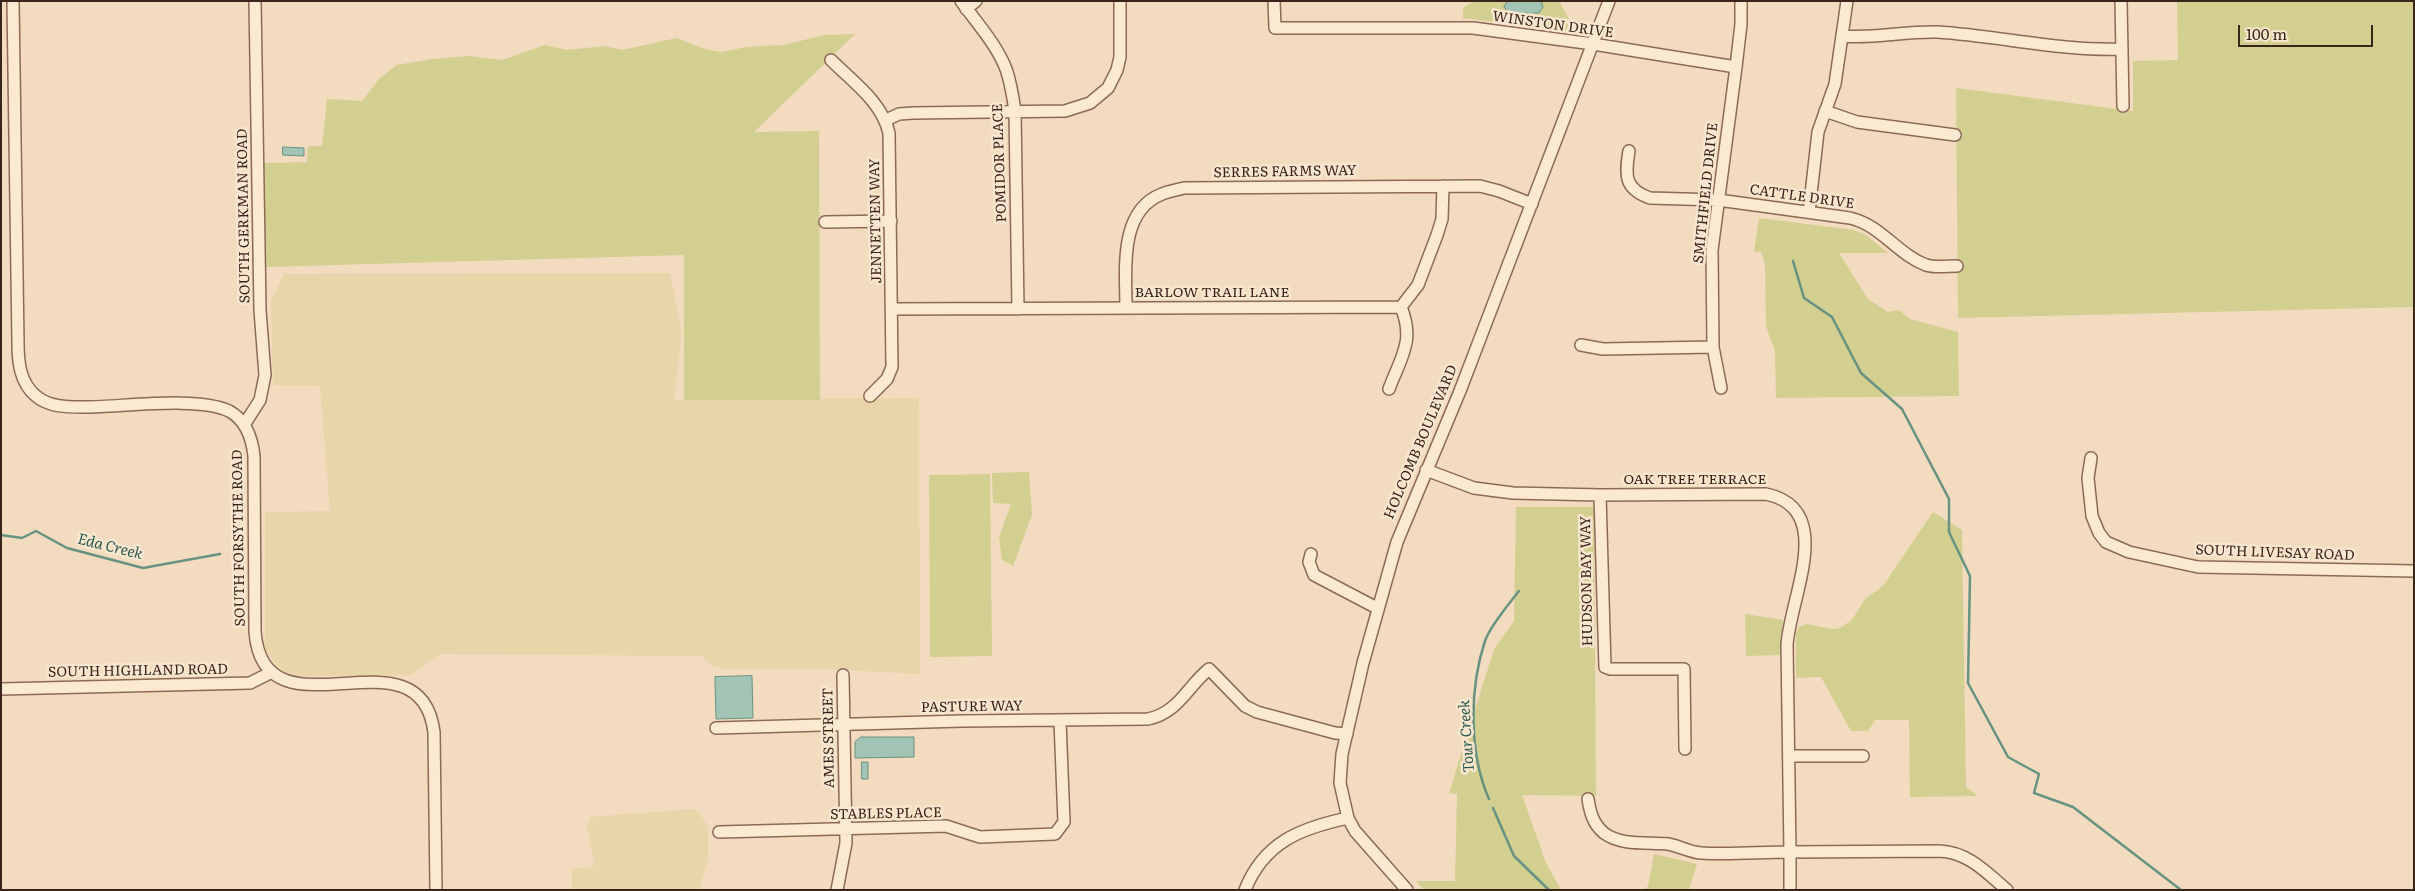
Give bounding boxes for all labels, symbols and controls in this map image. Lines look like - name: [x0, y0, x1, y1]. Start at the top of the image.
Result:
- street label: WINSTON DRIVE: [1491, 8, 1615, 42]
- scale bar: [2240, 15, 2375, 47]
- text: 100 m: [2246, 22, 2287, 45]
- street label: POMIDOR PLACE: [990, 103, 1010, 223]
- street label: SMITHFIELD DRIVE: [1690, 122, 1722, 264]
- street label: SOUTH GERKMAN ROAD: [234, 128, 254, 304]
- street label: JENNETTEN WAY: [867, 158, 885, 284]
- street label: SERRES FARMS WAY: [1213, 162, 1357, 182]
- street label: CATTLE DRIVE: [1749, 181, 1855, 213]
- street label: BARLOW TRAIL LANE: [1135, 285, 1289, 301]
- street label: HOLCOMB BOULEVARD: [1381, 362, 1461, 522]
- street label: SOUTH FORSYTHE ROAD: [229, 449, 249, 627]
- street label: OAK TREE TERRACE: [1624, 472, 1766, 488]
- street label: HUDSON BAY WAY: [1577, 516, 1597, 646]
- water label: Eda Creek: [76, 530, 144, 564]
- street label: SOUTH LIVESAY ROAD: [2195, 542, 2355, 564]
- street label: SOUTH HIGHLAND ROAD: [48, 661, 228, 681]
- street label: AMES STREET: [820, 687, 838, 789]
- street label: PASTURE WAY: [921, 698, 1023, 716]
- water label: Tour Creek: [1455, 699, 1479, 773]
- street label: STABLES PLACE: [830, 805, 942, 823]

